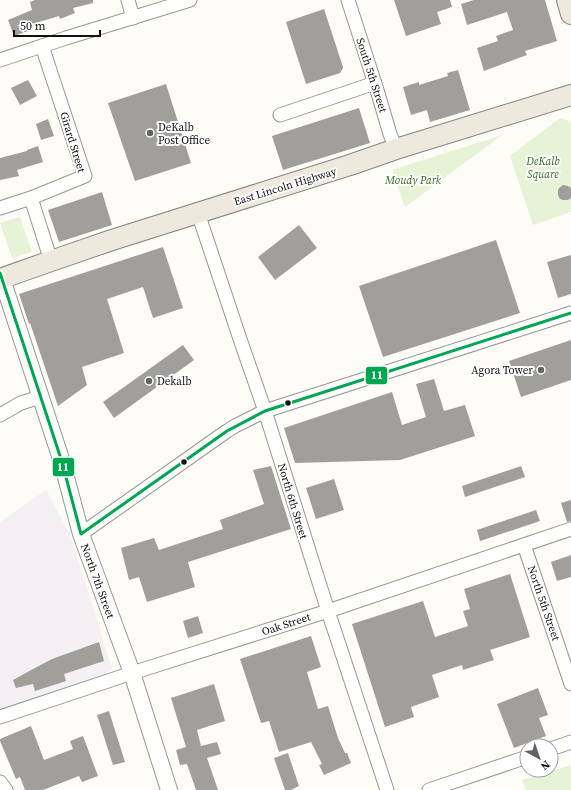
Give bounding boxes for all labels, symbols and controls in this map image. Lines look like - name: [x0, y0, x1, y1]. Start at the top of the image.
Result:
- scale bar: [14, 12, 100, 38]
- text: 50 m: [20, 18, 46, 34]
- street label: South 5th Street: [352, 36, 391, 115]
- street label: Girard Street: [56, 110, 89, 175]
- place label: DeKalb Post Office: [158, 120, 210, 148]
- marker: DeKalb Post Office: [145, 128, 155, 138]
- park label: DeKalb Square: [525, 154, 560, 182]
- street label: East Lincoln Highway: [232, 164, 339, 209]
- park label: Moudy Park: [384, 173, 442, 188]
- place label: Agora Tower: [471, 363, 533, 378]
- marker: Agora Tower: [536, 365, 546, 375]
- line badge: 11: [365, 366, 388, 385]
- text: 11: [371, 368, 383, 383]
- place label: Dekalb: [157, 374, 192, 389]
- marker: Dekalb: [144, 376, 154, 386]
- unlabelled marker: [283, 398, 293, 408]
- line badge: 11: [52, 457, 75, 477]
- unlabelled marker: [179, 457, 189, 467]
- text: 11: [57, 460, 69, 475]
- street label: North 6th Street: [274, 462, 311, 541]
- street label: North 7th Street: [77, 542, 118, 621]
- street label: North 5th Street: [524, 564, 563, 643]
- street label: Oak Street: [260, 609, 313, 639]
- north arrow: [519, 738, 559, 778]
- text: N: [537, 757, 553, 774]

